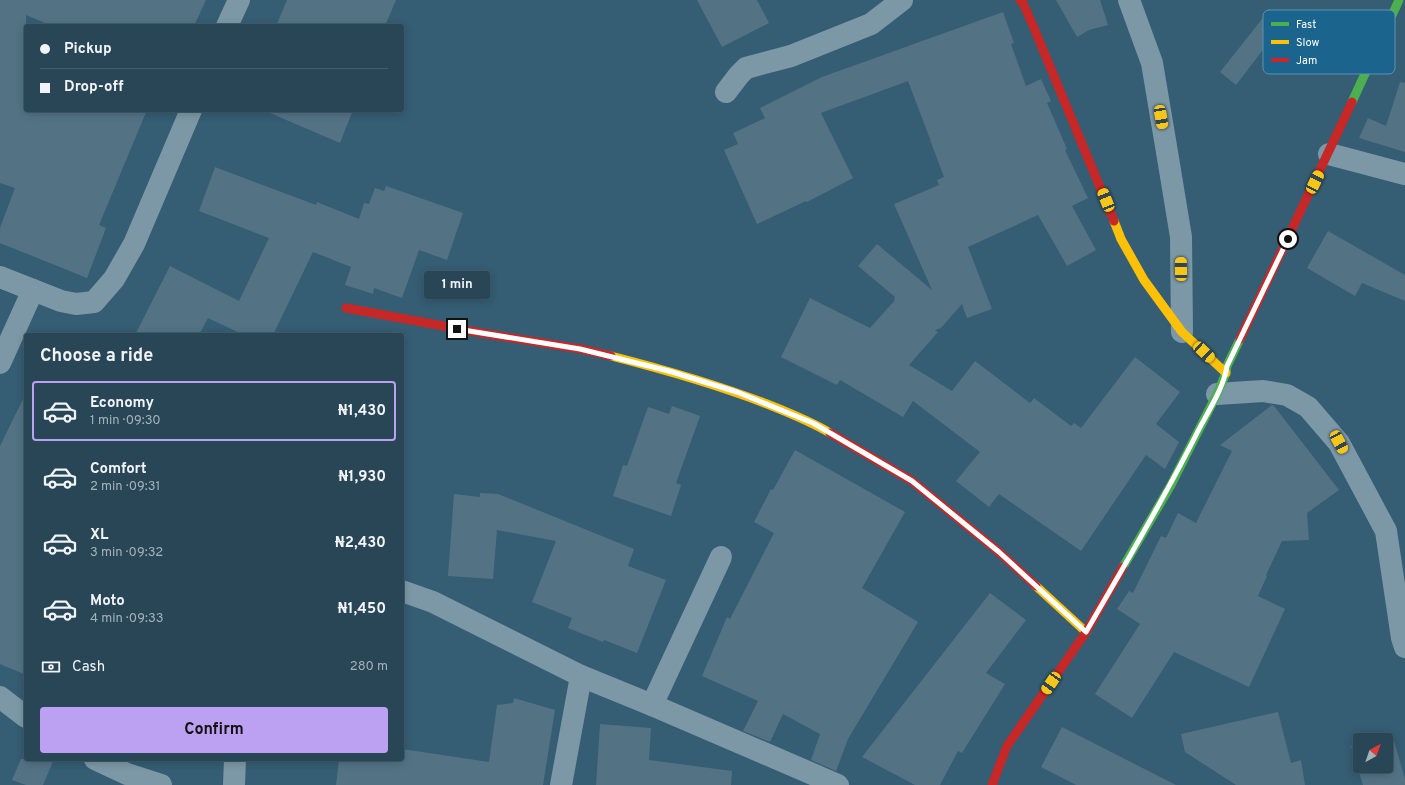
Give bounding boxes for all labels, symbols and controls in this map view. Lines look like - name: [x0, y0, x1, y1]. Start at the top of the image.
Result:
- legend: [1263, 10, 1395, 74]
- text: Fast: [1296, 18, 1316, 32]
- text: Slow: [1296, 36, 1319, 50]
- text: Pickup: [64, 40, 112, 59]
- text: Jam: [1296, 54, 1317, 68]
- text: Drop-off: [64, 78, 124, 97]
- car: [1153, 104, 1169, 130]
- car: [1304, 169, 1326, 195]
- car: [1096, 187, 1116, 213]
- route start: [1279, 230, 1297, 248]
- car: [1175, 257, 1187, 281]
- callout: 1 min: [424, 271, 490, 299]
- text: 1 min: [441, 277, 473, 293]
- route end: [448, 320, 466, 338]
- car: [1191, 339, 1217, 365]
- text: Choose a ride: [40, 345, 153, 368]
- icon: car: [42, 393, 78, 429]
- text: Economy: [90, 394, 154, 413]
- text: ₦1,430: [338, 402, 386, 421]
- text: 1 min · 09:30: [90, 413, 161, 429]
- car: [1328, 429, 1350, 455]
- icon: car: [42, 459, 78, 495]
- text: Comfort: [90, 460, 147, 479]
- text: ₦1,930: [338, 468, 386, 487]
- text: 2 min · 09:31: [90, 479, 160, 495]
- icon: car: [42, 525, 78, 561]
- text: XL: [90, 526, 108, 545]
- text: ₦2,430: [335, 534, 386, 553]
- text: 3 min · 09:32: [90, 545, 163, 561]
- icon: car: [42, 591, 78, 627]
- text: Moto: [90, 592, 125, 611]
- text: ₦1,450: [337, 600, 386, 619]
- text: 4 min · 09:33: [90, 611, 164, 627]
- icon: cash: [40, 656, 62, 678]
- text: Cash: [72, 658, 105, 677]
- text: 280 m: [350, 659, 388, 675]
- car: [1039, 670, 1063, 696]
- button: Confirm: [40, 707, 388, 753]
- north arrow: [1353, 733, 1393, 773]
- map controls: [1353, 733, 1393, 773]

